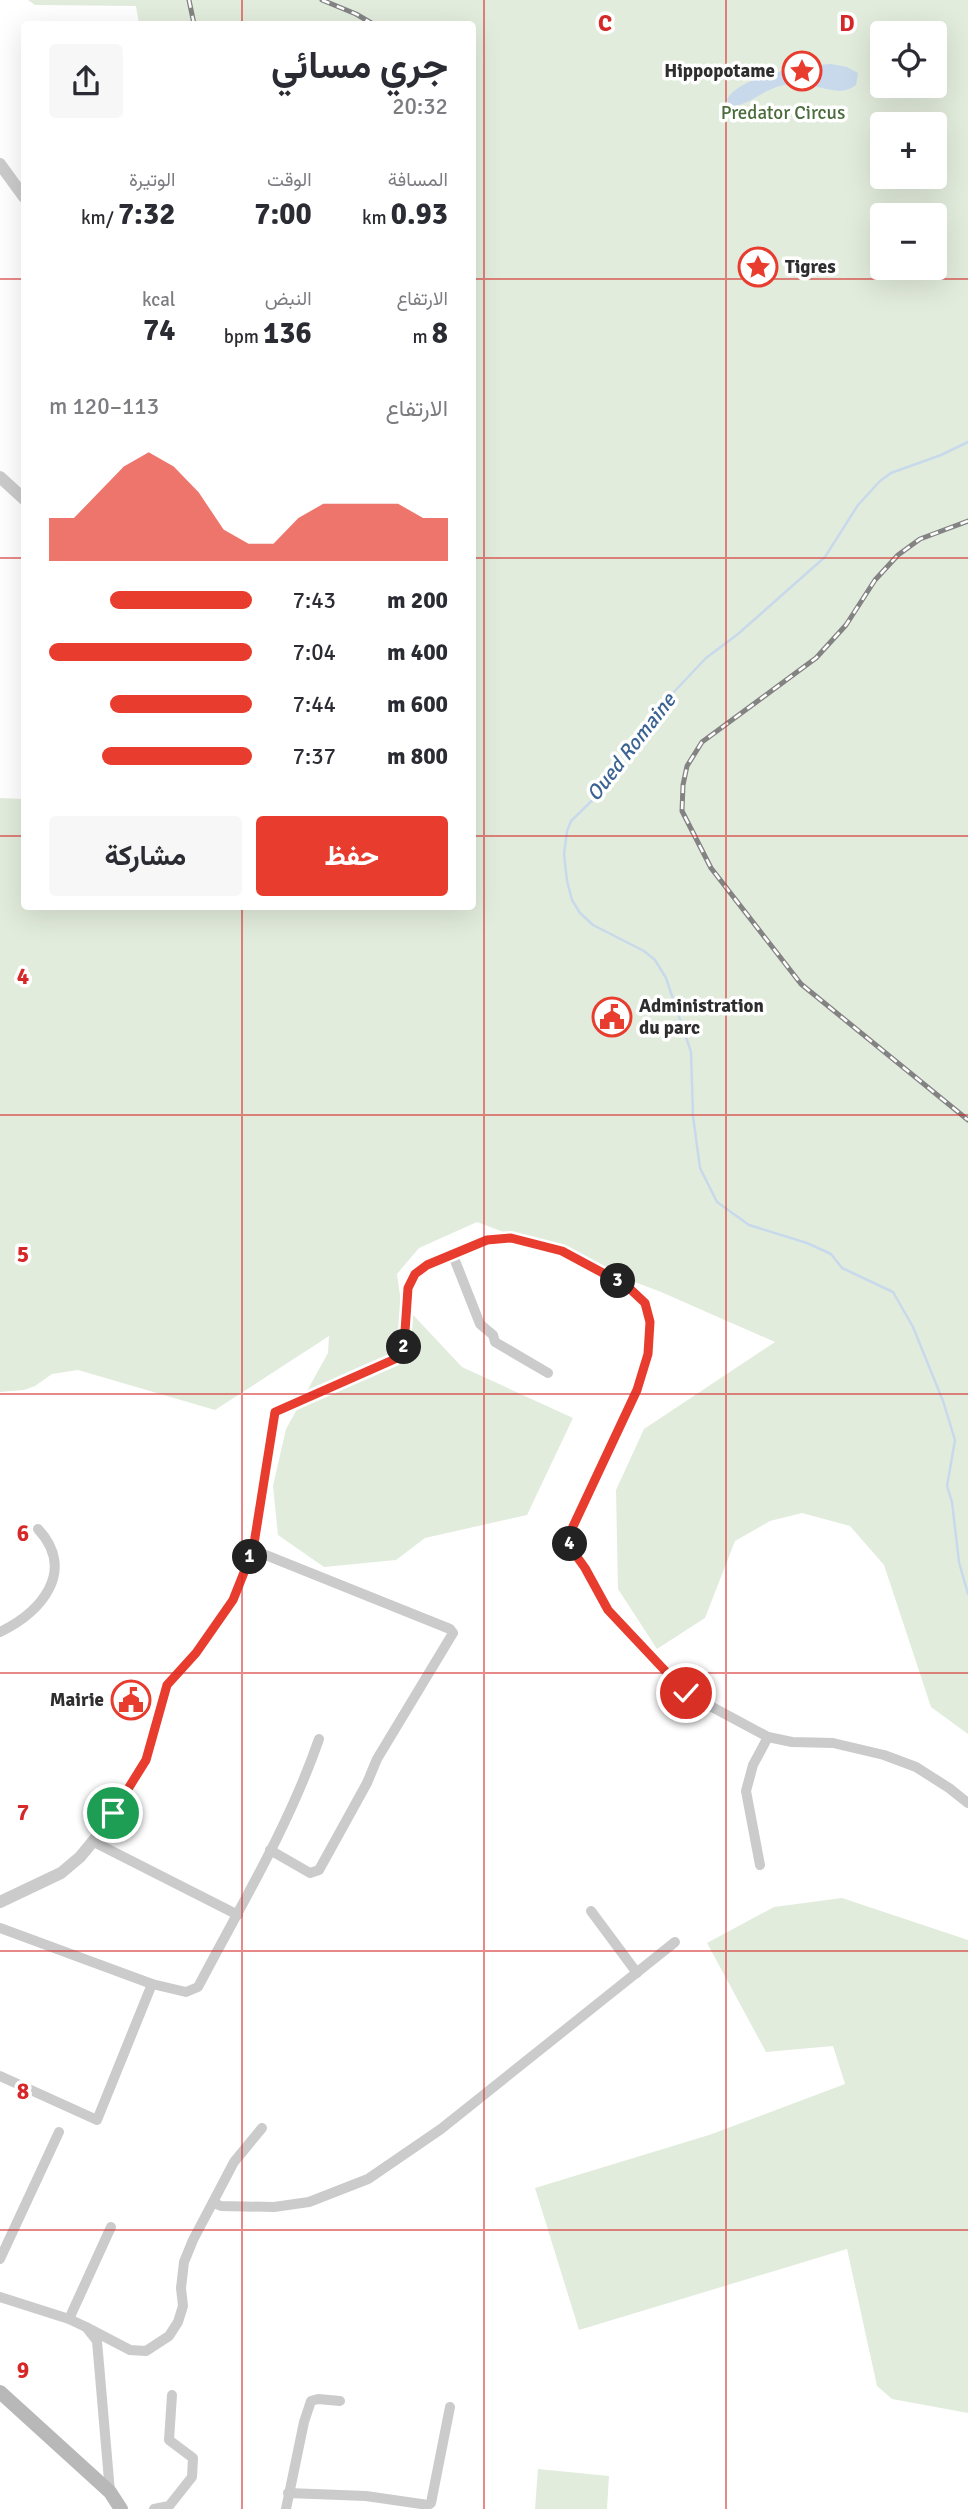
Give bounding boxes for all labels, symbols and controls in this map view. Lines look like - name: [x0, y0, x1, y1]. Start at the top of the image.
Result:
- text: C: [598, 9, 612, 38]
- text: D: [839, 9, 855, 38]
- map controls: [870, 21, 947, 280]
- button: locate: [870, 21, 947, 98]
- text: جري مسائي: [271, 42, 448, 89]
- button: share: [49, 44, 123, 118]
- place icon: Hippopotame: [781, 50, 823, 92]
- place label: Hippopotame: [664, 59, 775, 83]
- text: 20:32: [392, 92, 448, 121]
- park label: Predator Circus: [721, 101, 845, 125]
- button: +: [870, 112, 947, 189]
- text: الوتيرة: [129, 168, 175, 192]
- text: الوقت: [267, 168, 312, 192]
- text: المسافة: [388, 168, 448, 192]
- text: 7:32: [118, 196, 175, 233]
- text: 7:00: [254, 196, 312, 233]
- text: 0.93: [391, 196, 448, 233]
- button: −: [870, 203, 947, 280]
- text: /km: [81, 206, 118, 230]
- text: km: [362, 206, 391, 230]
- place icon: Tigres: [737, 246, 779, 288]
- place label: Tigres: [785, 255, 836, 279]
- text: النبض: [265, 287, 312, 311]
- text: الارتفاع: [396, 287, 448, 311]
- text: kcal: [142, 288, 175, 312]
- text: 74: [143, 312, 175, 349]
- text: 136: [263, 315, 312, 352]
- text: 8: [432, 315, 448, 352]
- text: bpm: [224, 325, 263, 349]
- text: m: [412, 325, 432, 349]
- text: 113–120 m: [49, 392, 159, 421]
- text: الارتفاع: [386, 394, 448, 423]
- text: 7:43: [293, 586, 336, 615]
- text: 200 m: [387, 586, 448, 615]
- text: 7:04: [293, 638, 336, 667]
- text: 400 m: [387, 638, 448, 667]
- water label: Oued Romaine: [581, 687, 682, 806]
- text: 7:44: [293, 690, 336, 719]
- text: 600 m: [387, 690, 448, 719]
- text: 7:37: [293, 742, 336, 771]
- text: 800 m: [387, 742, 448, 771]
- button: مشاركة: [49, 816, 242, 896]
- button: حفظ: [256, 816, 448, 896]
- text: 4: [17, 962, 29, 991]
- place label: Administration du parc: [639, 994, 764, 1040]
- public building icon: Administration du parc: [591, 996, 633, 1038]
- text: 5: [17, 1240, 29, 1269]
- pin: 3: [600, 1264, 636, 1298]
- text: 3: [612, 1268, 623, 1292]
- pin: 2: [386, 1330, 422, 1364]
- text: 2: [398, 1334, 409, 1358]
- text: 6: [17, 1519, 29, 1548]
- pin: 4: [552, 1526, 588, 1562]
- text: 4: [564, 1531, 575, 1555]
- pin: 1: [232, 1540, 268, 1574]
- text: 1: [244, 1544, 255, 1568]
- pin: [656, 1663, 716, 1723]
- icon: check: [667, 1674, 705, 1712]
- public building icon: Mairie: [110, 1679, 152, 1721]
- place label: Mairie: [50, 1688, 104, 1712]
- pin: [83, 1783, 143, 1843]
- icon: arrive: [94, 1794, 132, 1832]
- text: 7: [17, 1798, 29, 1827]
- text: 8: [17, 2077, 29, 2106]
- text: 9: [17, 2356, 29, 2385]

